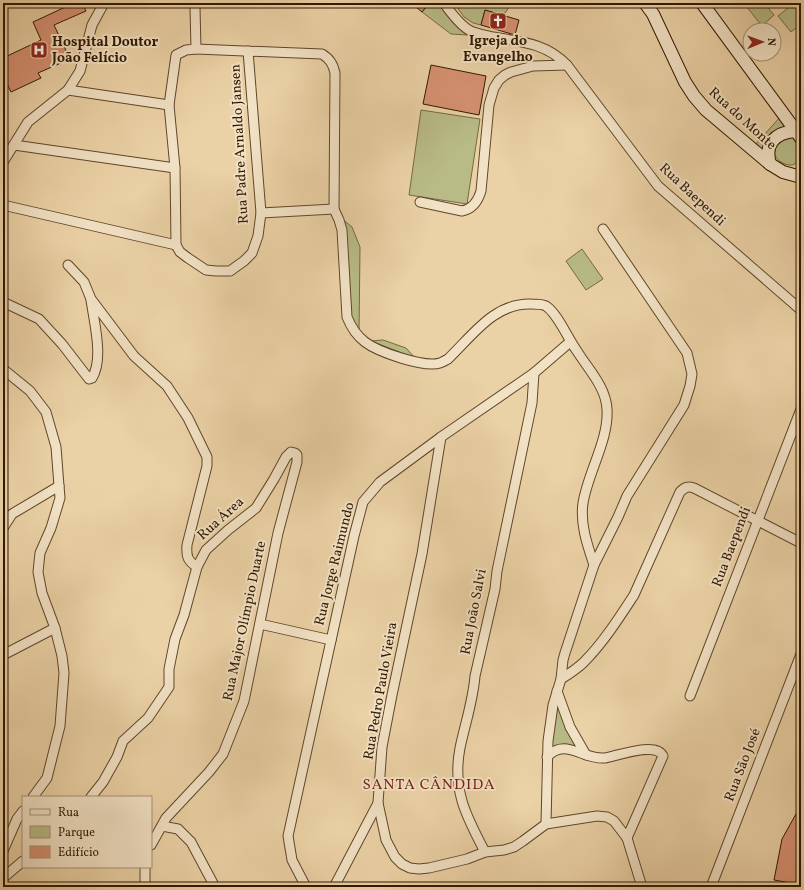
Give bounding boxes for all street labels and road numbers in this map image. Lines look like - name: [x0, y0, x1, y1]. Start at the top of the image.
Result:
- street label: Rua Padre Arnaldo Jansen: [226, 64, 254, 224]
- street label: Rua do Monte: [704, 83, 780, 155]
- street label: Rua Baependi: [655, 159, 729, 231]
- street label: Rua Área: [194, 493, 248, 545]
- street label: Rua Jorge Raimundo: [310, 500, 360, 628]
- street label: Rua Baependi: [708, 504, 756, 590]
- street label: Rua Major Olímpio Duarte: [219, 539, 271, 703]
- street label: Rua João Salvi: [456, 567, 492, 657]
- street label: Rua Pedro Paulo Vieira: [360, 621, 402, 761]
- street label: Rua São José: [720, 725, 766, 804]

